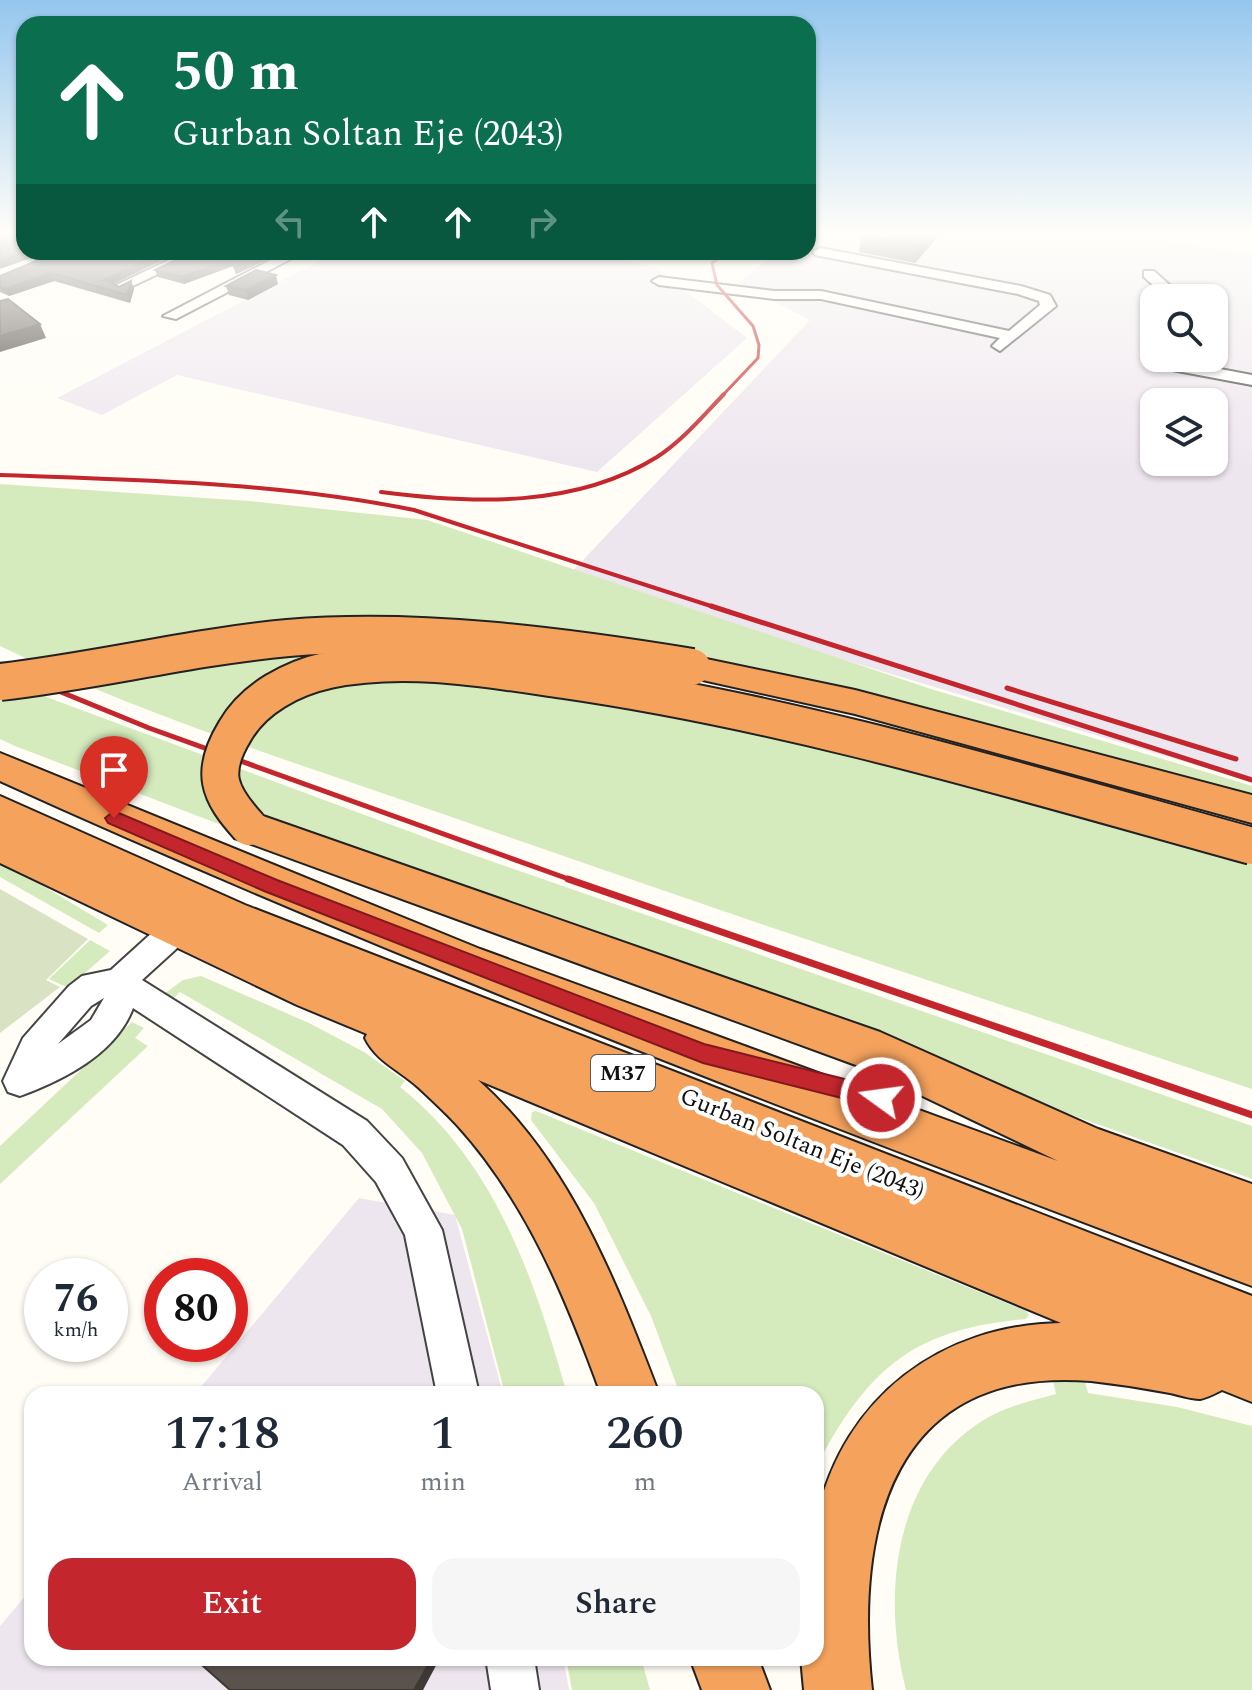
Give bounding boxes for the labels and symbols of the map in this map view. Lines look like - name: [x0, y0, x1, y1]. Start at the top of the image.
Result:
- pin: [80, 736, 148, 818]
- road number: M37: [591, 1055, 655, 1091]
- position arrow: [839, 1056, 923, 1140]
- street label: Gurban Soltan Eje (2043): [674, 1078, 930, 1210]
- speed limit sign: 80: [144, 1258, 248, 1362]

